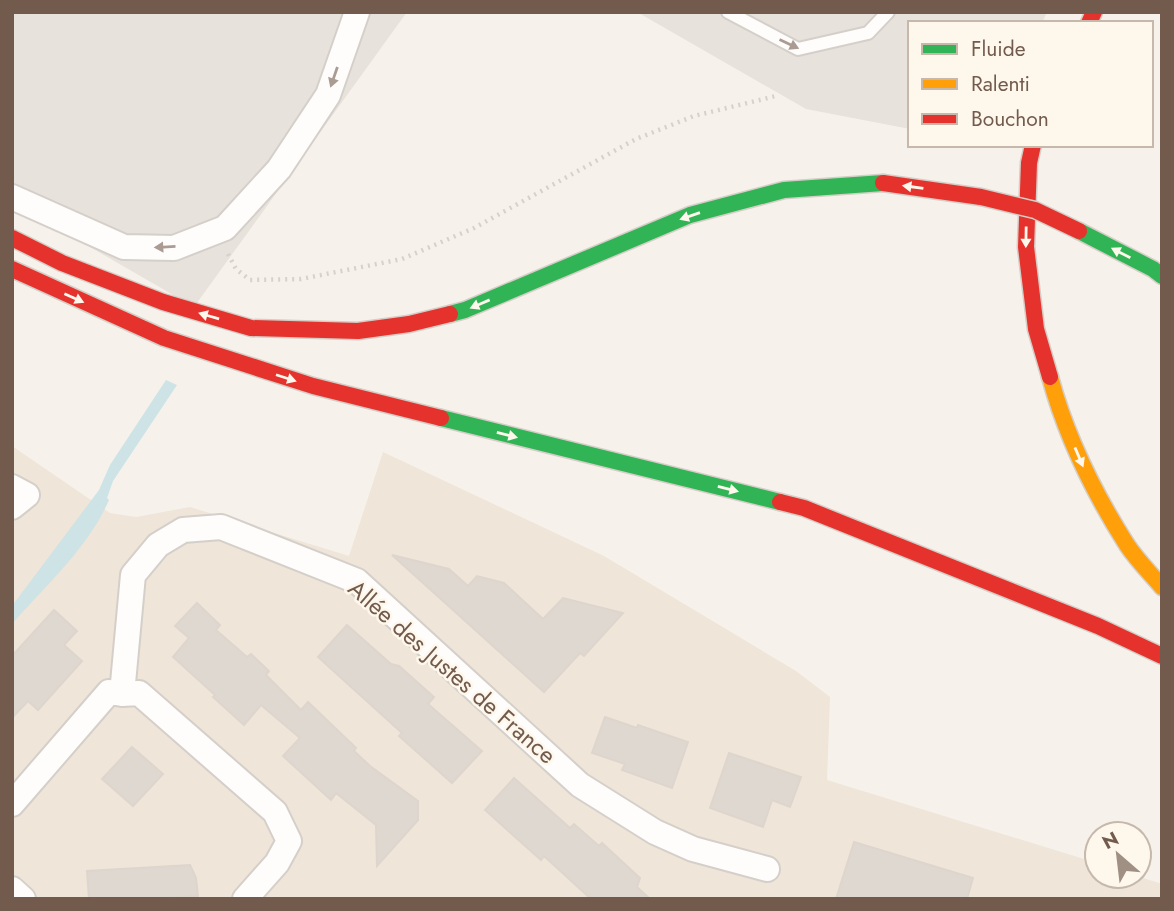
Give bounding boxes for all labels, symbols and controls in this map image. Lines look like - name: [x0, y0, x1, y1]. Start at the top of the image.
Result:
- legend: [908, 21, 1153, 147]
- text: Fluide: [971, 34, 1026, 64]
- one-way arrow: [779, 38, 799, 50]
- one-way arrow: [328, 66, 339, 87]
- text: Ralenti: [971, 69, 1030, 99]
- text: Bouchon: [971, 104, 1049, 134]
- one-way arrow: [902, 181, 924, 192]
- one-way arrow: [680, 211, 701, 222]
- one-way arrow: [1021, 227, 1032, 249]
- one-way arrow: [154, 242, 176, 253]
- one-way arrow: [1111, 247, 1131, 258]
- one-way arrow: [64, 292, 84, 304]
- one-way arrow: [470, 298, 490, 310]
- one-way arrow: [198, 310, 219, 320]
- one-way arrow: [276, 373, 297, 384]
- one-way arrow: [496, 430, 518, 441]
- one-way arrow: [1074, 447, 1085, 468]
- one-way arrow: [717, 484, 739, 495]
- street label: Allée des Justes de France: [341, 571, 564, 772]
- north arrow: [1083, 820, 1153, 890]
- text: N: [1097, 825, 1123, 856]

